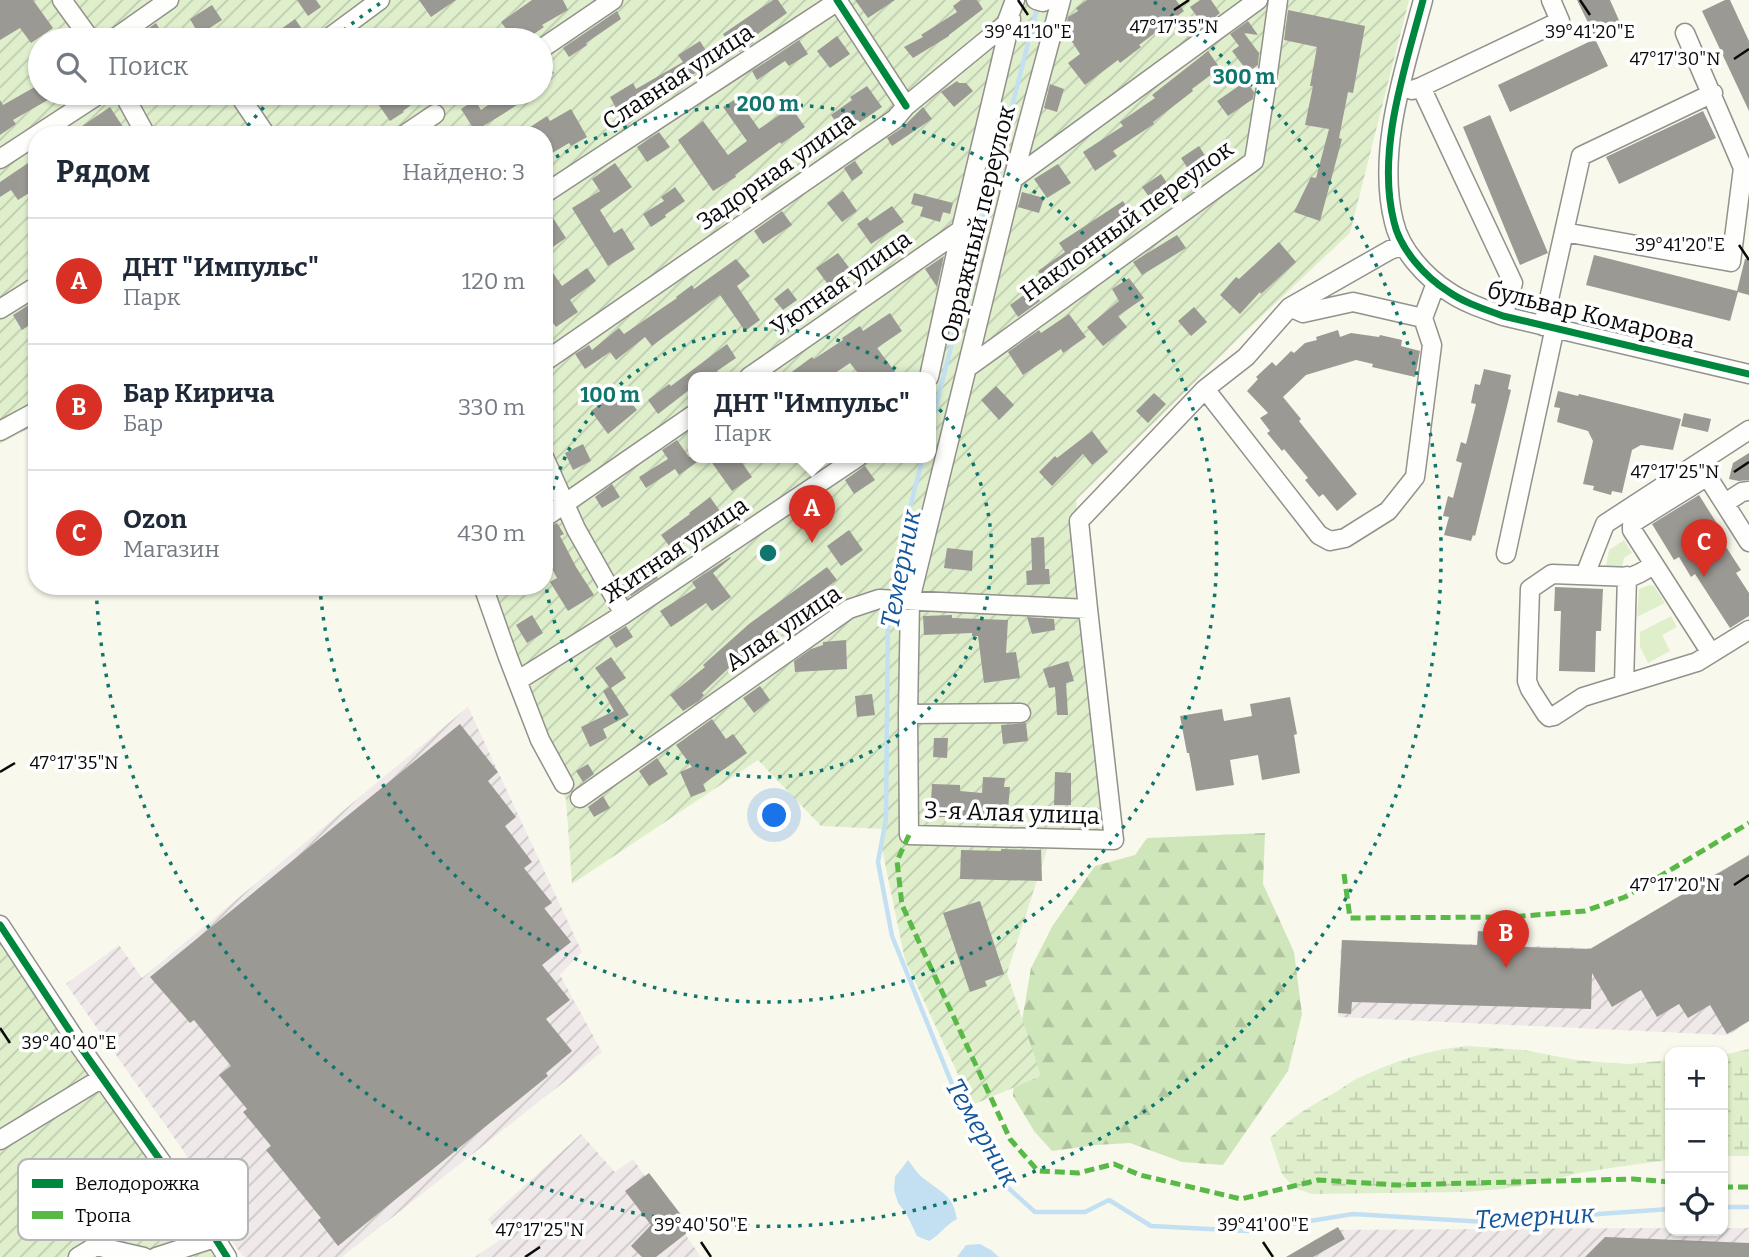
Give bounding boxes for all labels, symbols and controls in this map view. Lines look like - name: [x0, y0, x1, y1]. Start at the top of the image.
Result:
- text: 47°17'35"N: [1129, 16, 1219, 38]
- street label: Славная улица: [597, 18, 759, 136]
- text: 39°41'10"E: [984, 21, 1072, 43]
- text: 39°41'20"E: [1545, 21, 1635, 43]
- search box: [28, 28, 553, 105]
- icon: search: [52, 48, 90, 86]
- text: 47°17'30"N: [1629, 48, 1721, 70]
- text: Поиск: [108, 51, 188, 82]
- text: 300 m: [1213, 64, 1275, 90]
- text: 200 m: [737, 91, 799, 117]
- street label: Овражный переулок: [935, 102, 1021, 346]
- street label: Задорная улица: [692, 106, 860, 236]
- street label: Наклонный переулок: [1016, 135, 1238, 307]
- text: Рядом: [56, 154, 150, 190]
- text: Найдено: 3: [402, 158, 525, 186]
- street label: Уютная улица: [766, 224, 916, 342]
- text: 39°41'20"E: [1635, 234, 1725, 256]
- text: ДНТ "Импульс": [123, 252, 319, 283]
- text: A: [71, 267, 87, 295]
- text: 120 m: [462, 267, 525, 295]
- street label: бульвар Комарова: [1484, 276, 1698, 354]
- text: Парк: [123, 283, 180, 311]
- popup: [688, 372, 936, 463]
- text: Бар Кирича: [123, 378, 274, 409]
- text: 100 m: [580, 382, 640, 408]
- text: ДНТ "Импульс": [714, 388, 910, 419]
- text: B: [72, 393, 86, 421]
- text: 330 m: [458, 393, 525, 421]
- text: Бар: [123, 409, 163, 437]
- text: Парк: [714, 419, 771, 447]
- text: 47°17'25"N: [1631, 461, 1719, 483]
- pin: A: [789, 485, 835, 543]
- street label: Житная улица: [597, 491, 753, 609]
- text: Ozon: [123, 504, 187, 535]
- water label: Темерник: [874, 507, 928, 631]
- text: C: [72, 519, 86, 547]
- text: 430 m: [457, 519, 525, 547]
- pin: C: [1681, 519, 1727, 577]
- text: Магазин: [123, 535, 220, 563]
- centre of rings: [756, 541, 780, 565]
- street label: Алая улица: [720, 579, 846, 677]
- text: 47°17'35"N: [29, 752, 119, 774]
- street label: 3-я Алая улица: [923, 796, 1101, 830]
- your location: [757, 798, 791, 832]
- text: 47°17'20"N: [1630, 874, 1720, 896]
- pin: B: [1483, 910, 1529, 968]
- text: 39°40'40"E: [22, 1032, 116, 1054]
- map controls: [1665, 1047, 1728, 1236]
- button: +: [1665, 1047, 1728, 1110]
- water label: Темерник: [939, 1073, 1026, 1193]
- button: −: [1665, 1110, 1728, 1173]
- legend: [18, 1159, 248, 1240]
- text: Велодорожка: [75, 1172, 200, 1195]
- button: locate: [1665, 1173, 1728, 1236]
- water label: Темерник: [1474, 1198, 1596, 1236]
- text: Тропа: [75, 1204, 131, 1227]
- text: 39°40'50"E: [654, 1214, 748, 1236]
- text: 39°41'00"E: [1217, 1214, 1309, 1236]
- text: 47°17'25"N: [496, 1219, 584, 1241]

